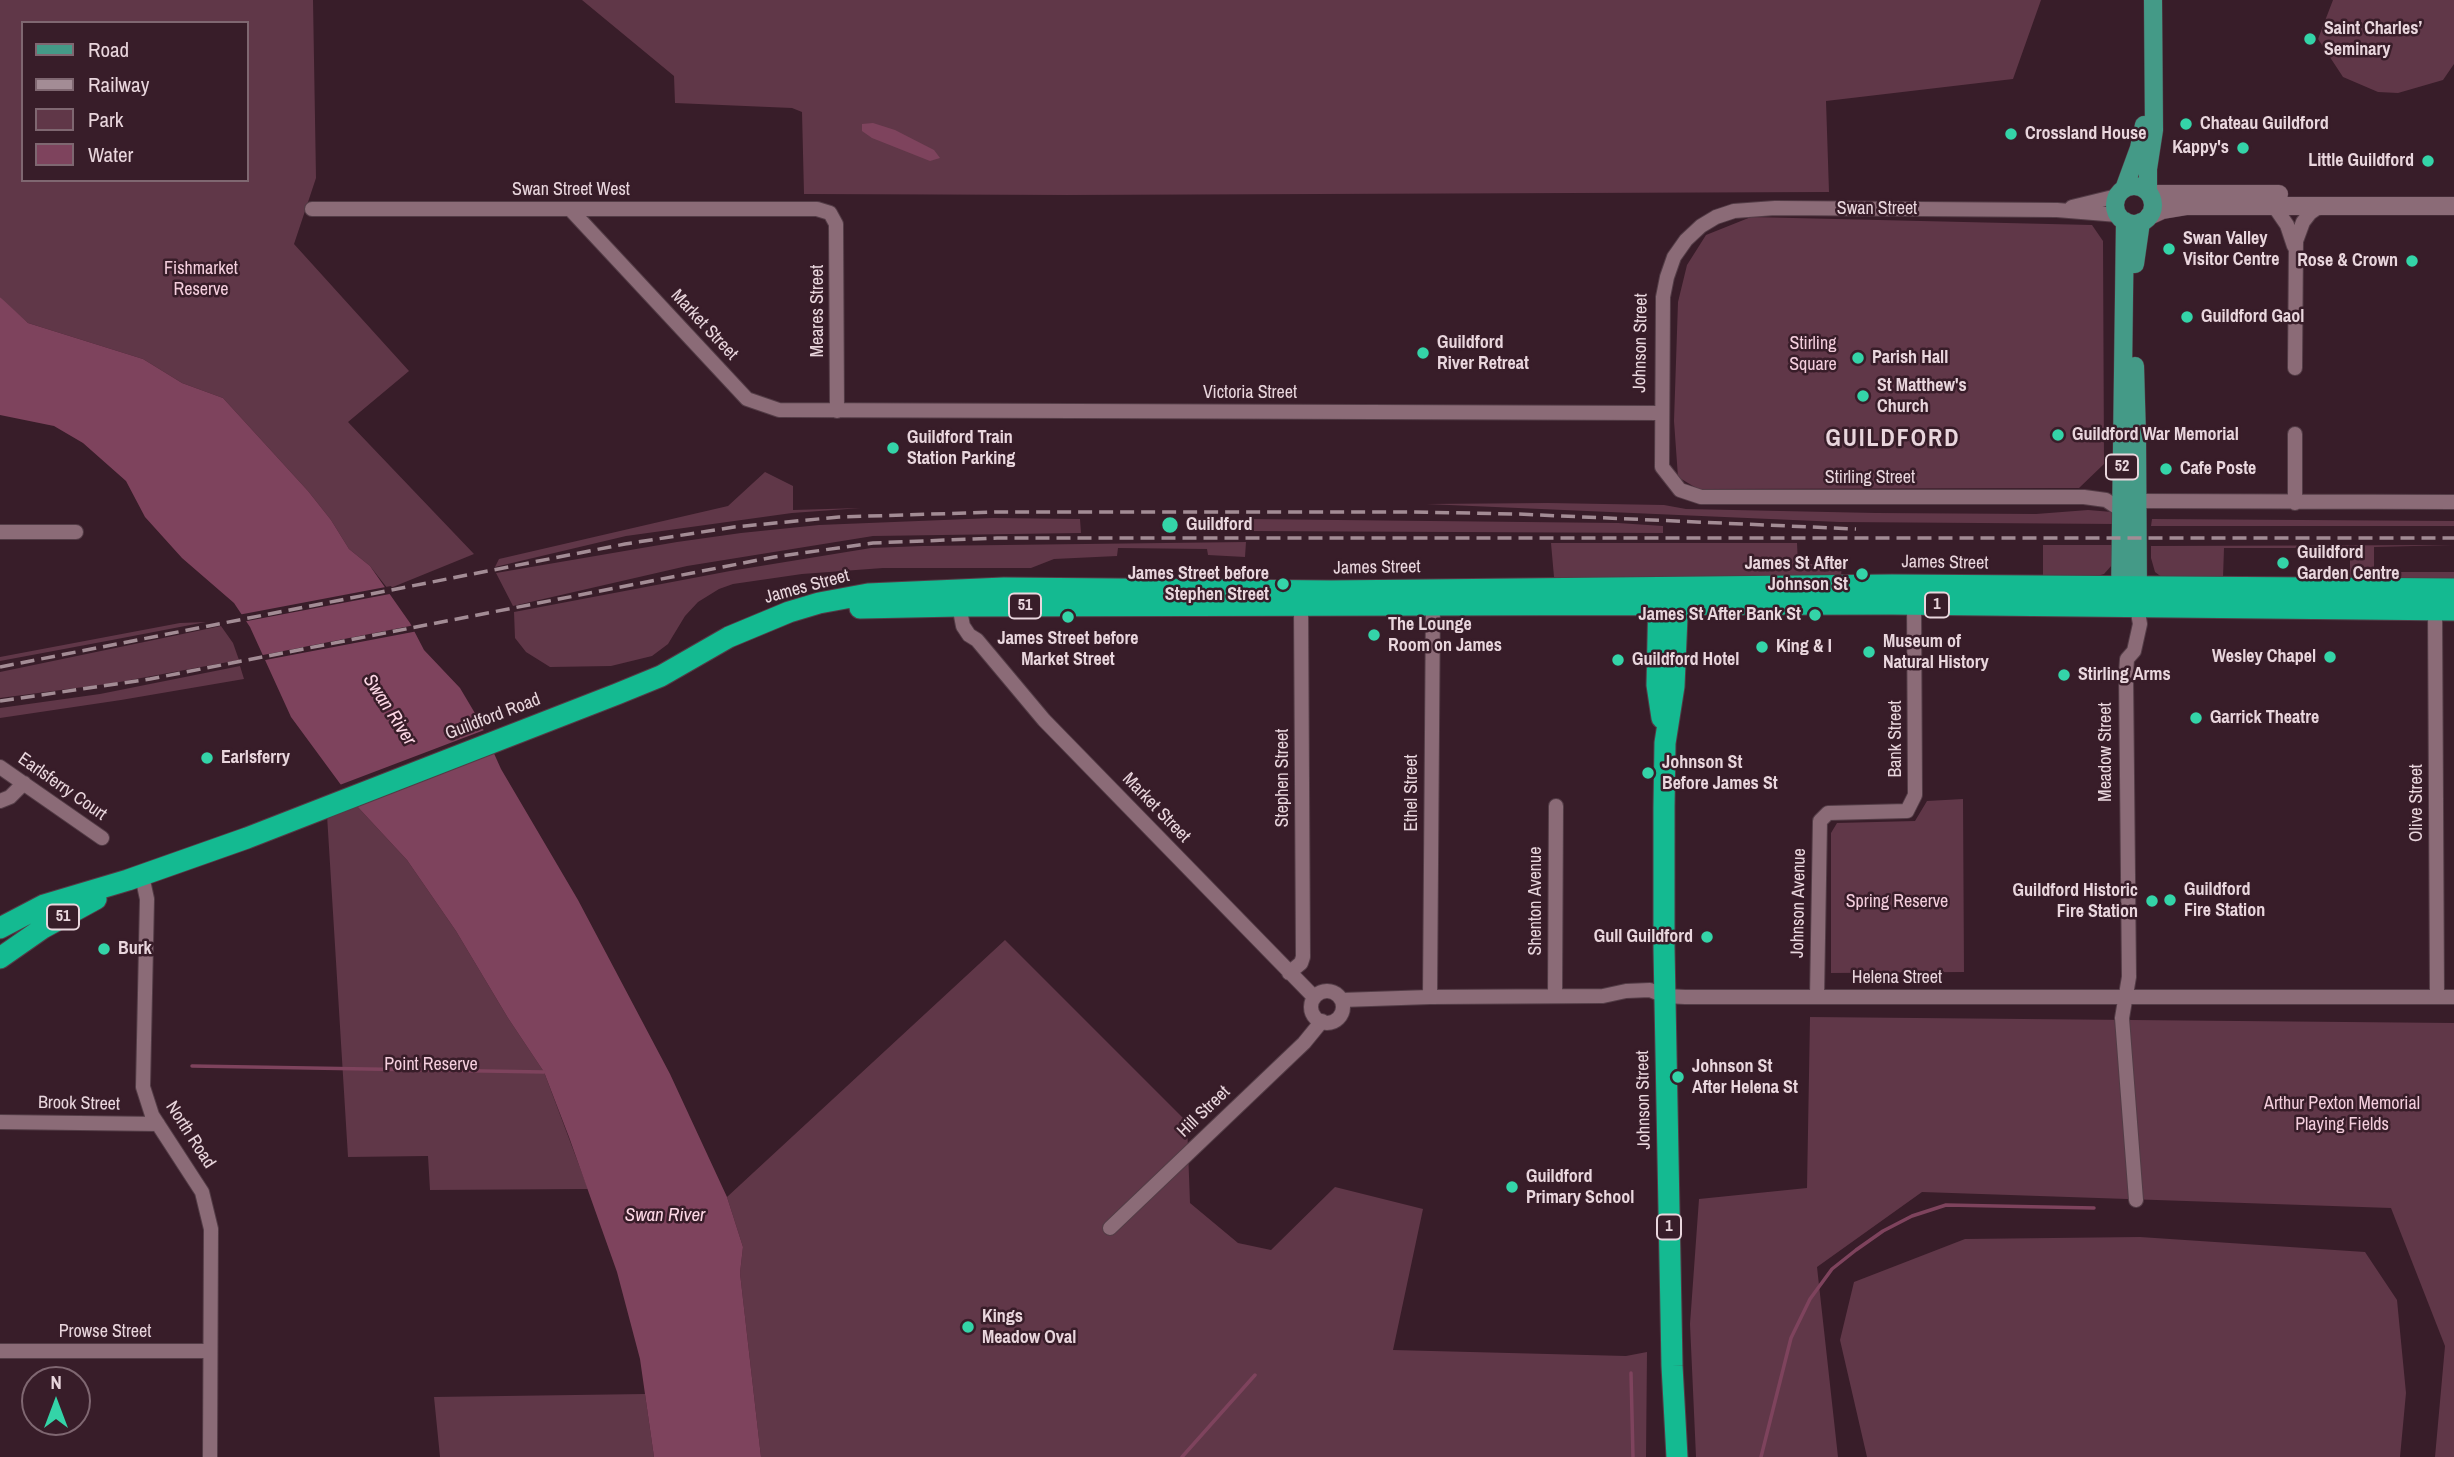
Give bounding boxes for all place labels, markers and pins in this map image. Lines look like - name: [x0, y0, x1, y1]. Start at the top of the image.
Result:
- place label: Saint Charles’ Seminary: [2324, 18, 2422, 60]
- marker: Saint Charles’ Seminary: [2302, 31, 2318, 47]
- place label: Chateau Guildford: [2200, 113, 2329, 135]
- marker: Chateau Guildford: [2178, 116, 2194, 132]
- place label: Crossland House: [2025, 123, 2146, 145]
- marker: Crossland House: [2003, 126, 2019, 142]
- place label: Kappy's: [2172, 137, 2229, 159]
- marker: Kappy's: [2235, 140, 2251, 156]
- place label: Little Guildford: [2308, 150, 2414, 172]
- marker: Little Guildford: [2420, 153, 2436, 169]
- place label: Swan Valley Visitor Centre: [2183, 228, 2280, 270]
- marker: Swan Valley Visitor Centre: [2161, 241, 2177, 257]
- place label: Rose & Crown: [2297, 250, 2398, 272]
- marker: Rose & Crown: [2404, 253, 2420, 269]
- place label: Guildford Gaol: [2201, 306, 2304, 328]
- marker: Guildford Gaol: [2179, 309, 2195, 325]
- place label: Guildford River Retreat: [1437, 332, 1529, 374]
- marker: Guildford River Retreat: [1415, 345, 1431, 361]
- place label: Parish Hall: [1872, 347, 1948, 369]
- marker: Parish Hall: [1850, 350, 1866, 366]
- place label: St Matthew's Church: [1877, 375, 1967, 418]
- marker: St Matthew's Church: [1855, 388, 1871, 404]
- place label: Guildford War Memorial: [2072, 424, 2239, 446]
- place label: Guildford Train Station Parking: [907, 427, 1015, 470]
- marker: Guildford War Memorial: [2050, 427, 2066, 443]
- marker: Guildford Train Station Parking: [885, 440, 901, 456]
- place label: Cafe Poste: [2180, 458, 2256, 480]
- marker: Cafe Poste: [2158, 461, 2174, 477]
- place label: Guildford: [1186, 514, 1252, 536]
- marker: Guildford: [1160, 515, 1180, 535]
- place label: Guildford Garden Centre: [2297, 542, 2400, 584]
- place label: James St After Johnson St: [1745, 553, 1848, 596]
- marker: Guildford Garden Centre: [2275, 555, 2291, 571]
- place label: James Street before Stephen Street: [1128, 563, 1269, 606]
- marker: James St After Johnson St: [1854, 566, 1870, 582]
- marker: James Street before Stephen Street: [1275, 576, 1291, 592]
- place label: James St After Bank St: [1639, 604, 1801, 626]
- marker: James St After Bank St: [1807, 607, 1823, 623]
- marker: James Street before Market Street: [1060, 609, 1076, 625]
- place label: The Lounge Room on James: [1388, 614, 1502, 656]
- marker: The Lounge Room on James: [1366, 627, 1382, 643]
- place label: James Street before Market Street: [997, 628, 1139, 670]
- place label: Museum of Natural History: [1883, 631, 1989, 674]
- place label: King & I: [1776, 636, 1832, 658]
- marker: King & I: [1754, 639, 1770, 655]
- marker: Museum of Natural History: [1861, 644, 1877, 660]
- place label: Wesley Chapel: [2212, 646, 2316, 668]
- place label: Guildford Hotel: [1632, 649, 1739, 671]
- marker: Wesley Chapel: [2322, 649, 2338, 665]
- marker: Guildford Hotel: [1610, 652, 1626, 668]
- place label: Stirling Arms: [2078, 664, 2171, 686]
- marker: Stirling Arms: [2056, 667, 2072, 683]
- place label: Garrick Theatre: [2210, 707, 2319, 729]
- marker: Garrick Theatre: [2188, 710, 2204, 726]
- place label: Earlsferry: [221, 747, 290, 769]
- marker: Earlsferry: [199, 750, 215, 766]
- place label: Johnson St Before James St: [1662, 752, 1778, 794]
- marker: Johnson St Before James St: [1640, 765, 1656, 781]
- place label: Guildford Fire Station: [2184, 879, 2265, 922]
- place label: Guildford Historic Fire Station: [2013, 880, 2138, 922]
- marker: Guildford Fire Station: [2162, 892, 2178, 908]
- marker: Guildford Historic Fire Station: [2144, 893, 2160, 909]
- place label: Gull Guildford: [1594, 926, 1693, 948]
- marker: Gull Guildford: [1699, 929, 1715, 945]
- place label: Burk: [118, 938, 152, 960]
- marker: Burk: [96, 941, 112, 957]
- place label: Johnson St After Helena St: [1692, 1056, 1798, 1098]
- marker: Johnson St After Helena St: [1670, 1069, 1686, 1085]
- place label: Guildford Primary School: [1526, 1166, 1634, 1208]
- marker: Guildford Primary School: [1504, 1179, 1520, 1195]
- place label: Kings Meadow Oval: [982, 1306, 1076, 1348]
- marker: Kings Meadow Oval: [960, 1319, 976, 1335]

